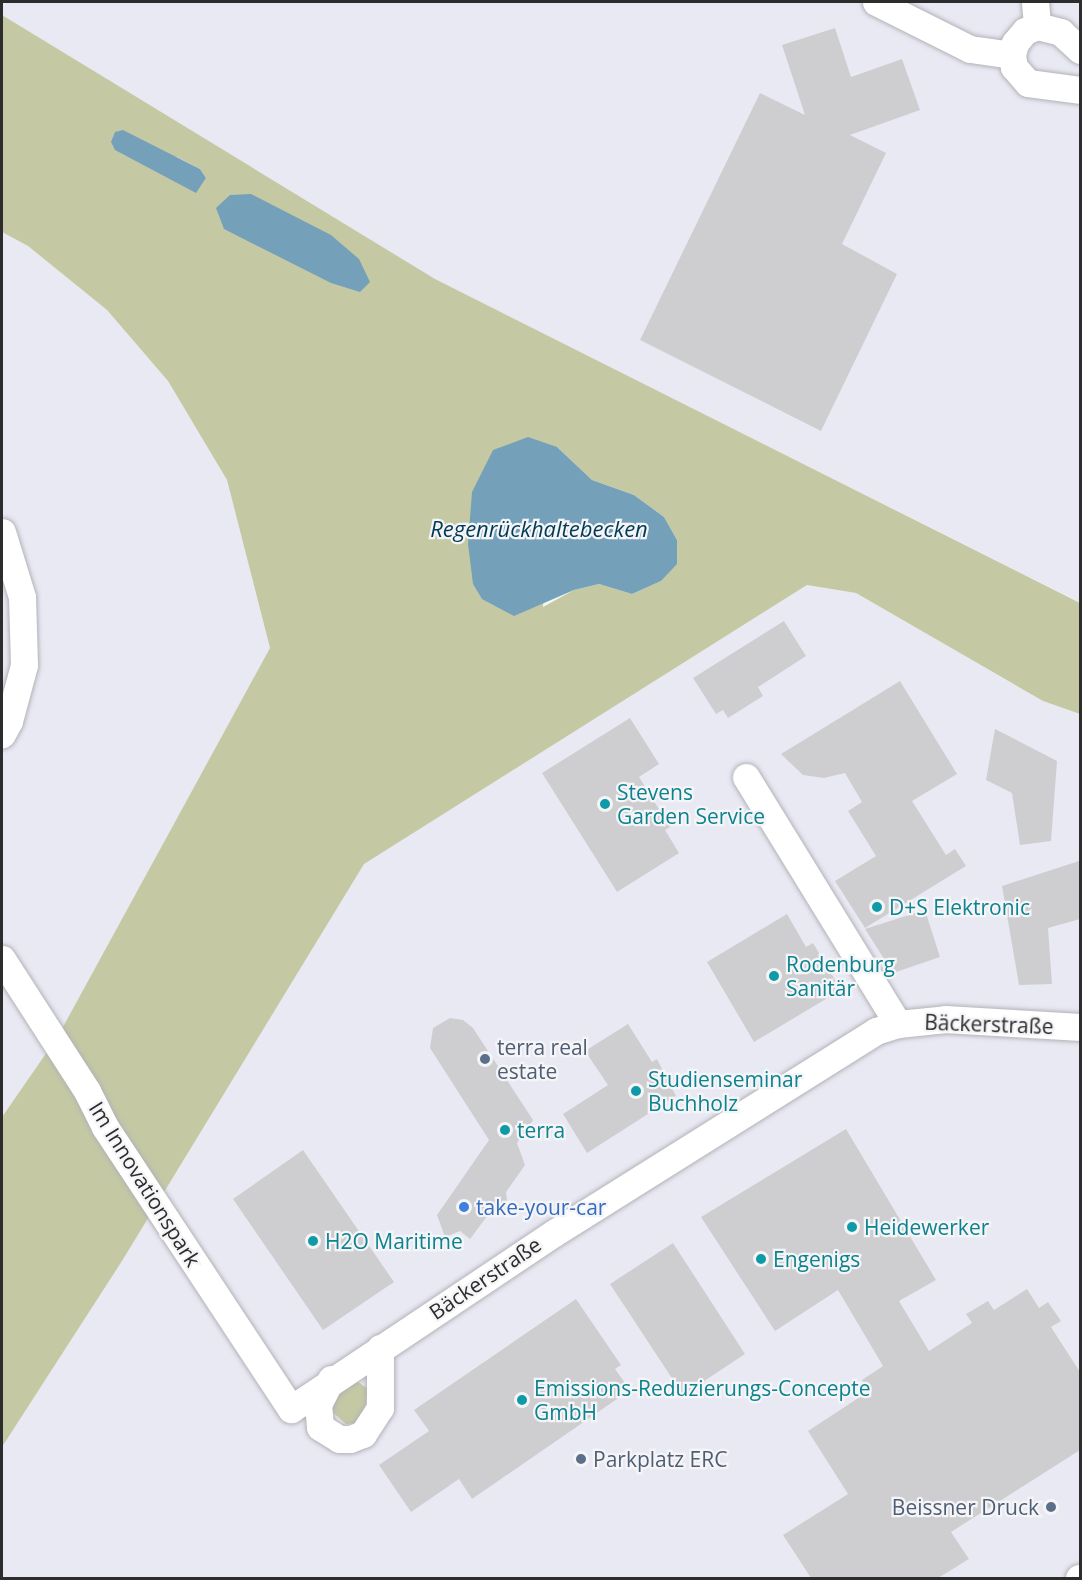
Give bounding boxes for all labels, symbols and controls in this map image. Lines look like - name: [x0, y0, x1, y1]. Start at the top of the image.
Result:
- water label: Regenrückhaltebecken: [430, 516, 648, 542]
- place label: Stevens Garden Service: [617, 779, 765, 829]
- marker: Stevens Garden Service: [598, 797, 612, 811]
- place label: D+S Elektronic: [889, 894, 1030, 920]
- marker: D+S Elektronic: [870, 900, 884, 914]
- place label: Rodenburg Sanitär: [786, 951, 895, 1001]
- marker: Rodenburg Sanitär: [767, 969, 781, 983]
- street label: Bäckerstraße: [924, 1009, 1054, 1039]
- place label: terra real estate: [497, 1034, 588, 1084]
- marker: terra real estate: [478, 1052, 492, 1066]
- place label: Studienseminar Buchholz: [648, 1066, 802, 1116]
- marker: Studienseminar Buchholz: [629, 1084, 643, 1098]
- street label: Im Innovationspark: [84, 1097, 206, 1271]
- place label: terra: [517, 1117, 565, 1143]
- marker: terra: [498, 1123, 512, 1137]
- place label: take-your-car: [476, 1194, 606, 1220]
- marker: take-your-car: [457, 1200, 471, 1214]
- place label: Heidewerker: [864, 1214, 989, 1240]
- marker: Heidewerker: [845, 1220, 859, 1234]
- place label: H2O Maritime: [325, 1228, 463, 1254]
- street label: Bäckerstraße: [424, 1231, 546, 1325]
- marker: H2O Maritime: [306, 1234, 320, 1248]
- place label: Engenigs: [773, 1246, 860, 1272]
- marker: Engenigs: [754, 1252, 768, 1266]
- place label: Emissions-Reduzierungs-Concepte GmbH: [534, 1375, 871, 1425]
- marker: Emissions-Reduzierungs-Concepte GmbH: [515, 1393, 529, 1407]
- place label: Parkplatz ERC: [593, 1446, 727, 1472]
- marker: Parkplatz ERC: [574, 1452, 588, 1466]
- place label: Beissner Druck: [892, 1494, 1039, 1520]
- marker: Beissner Druck: [1044, 1500, 1058, 1514]

